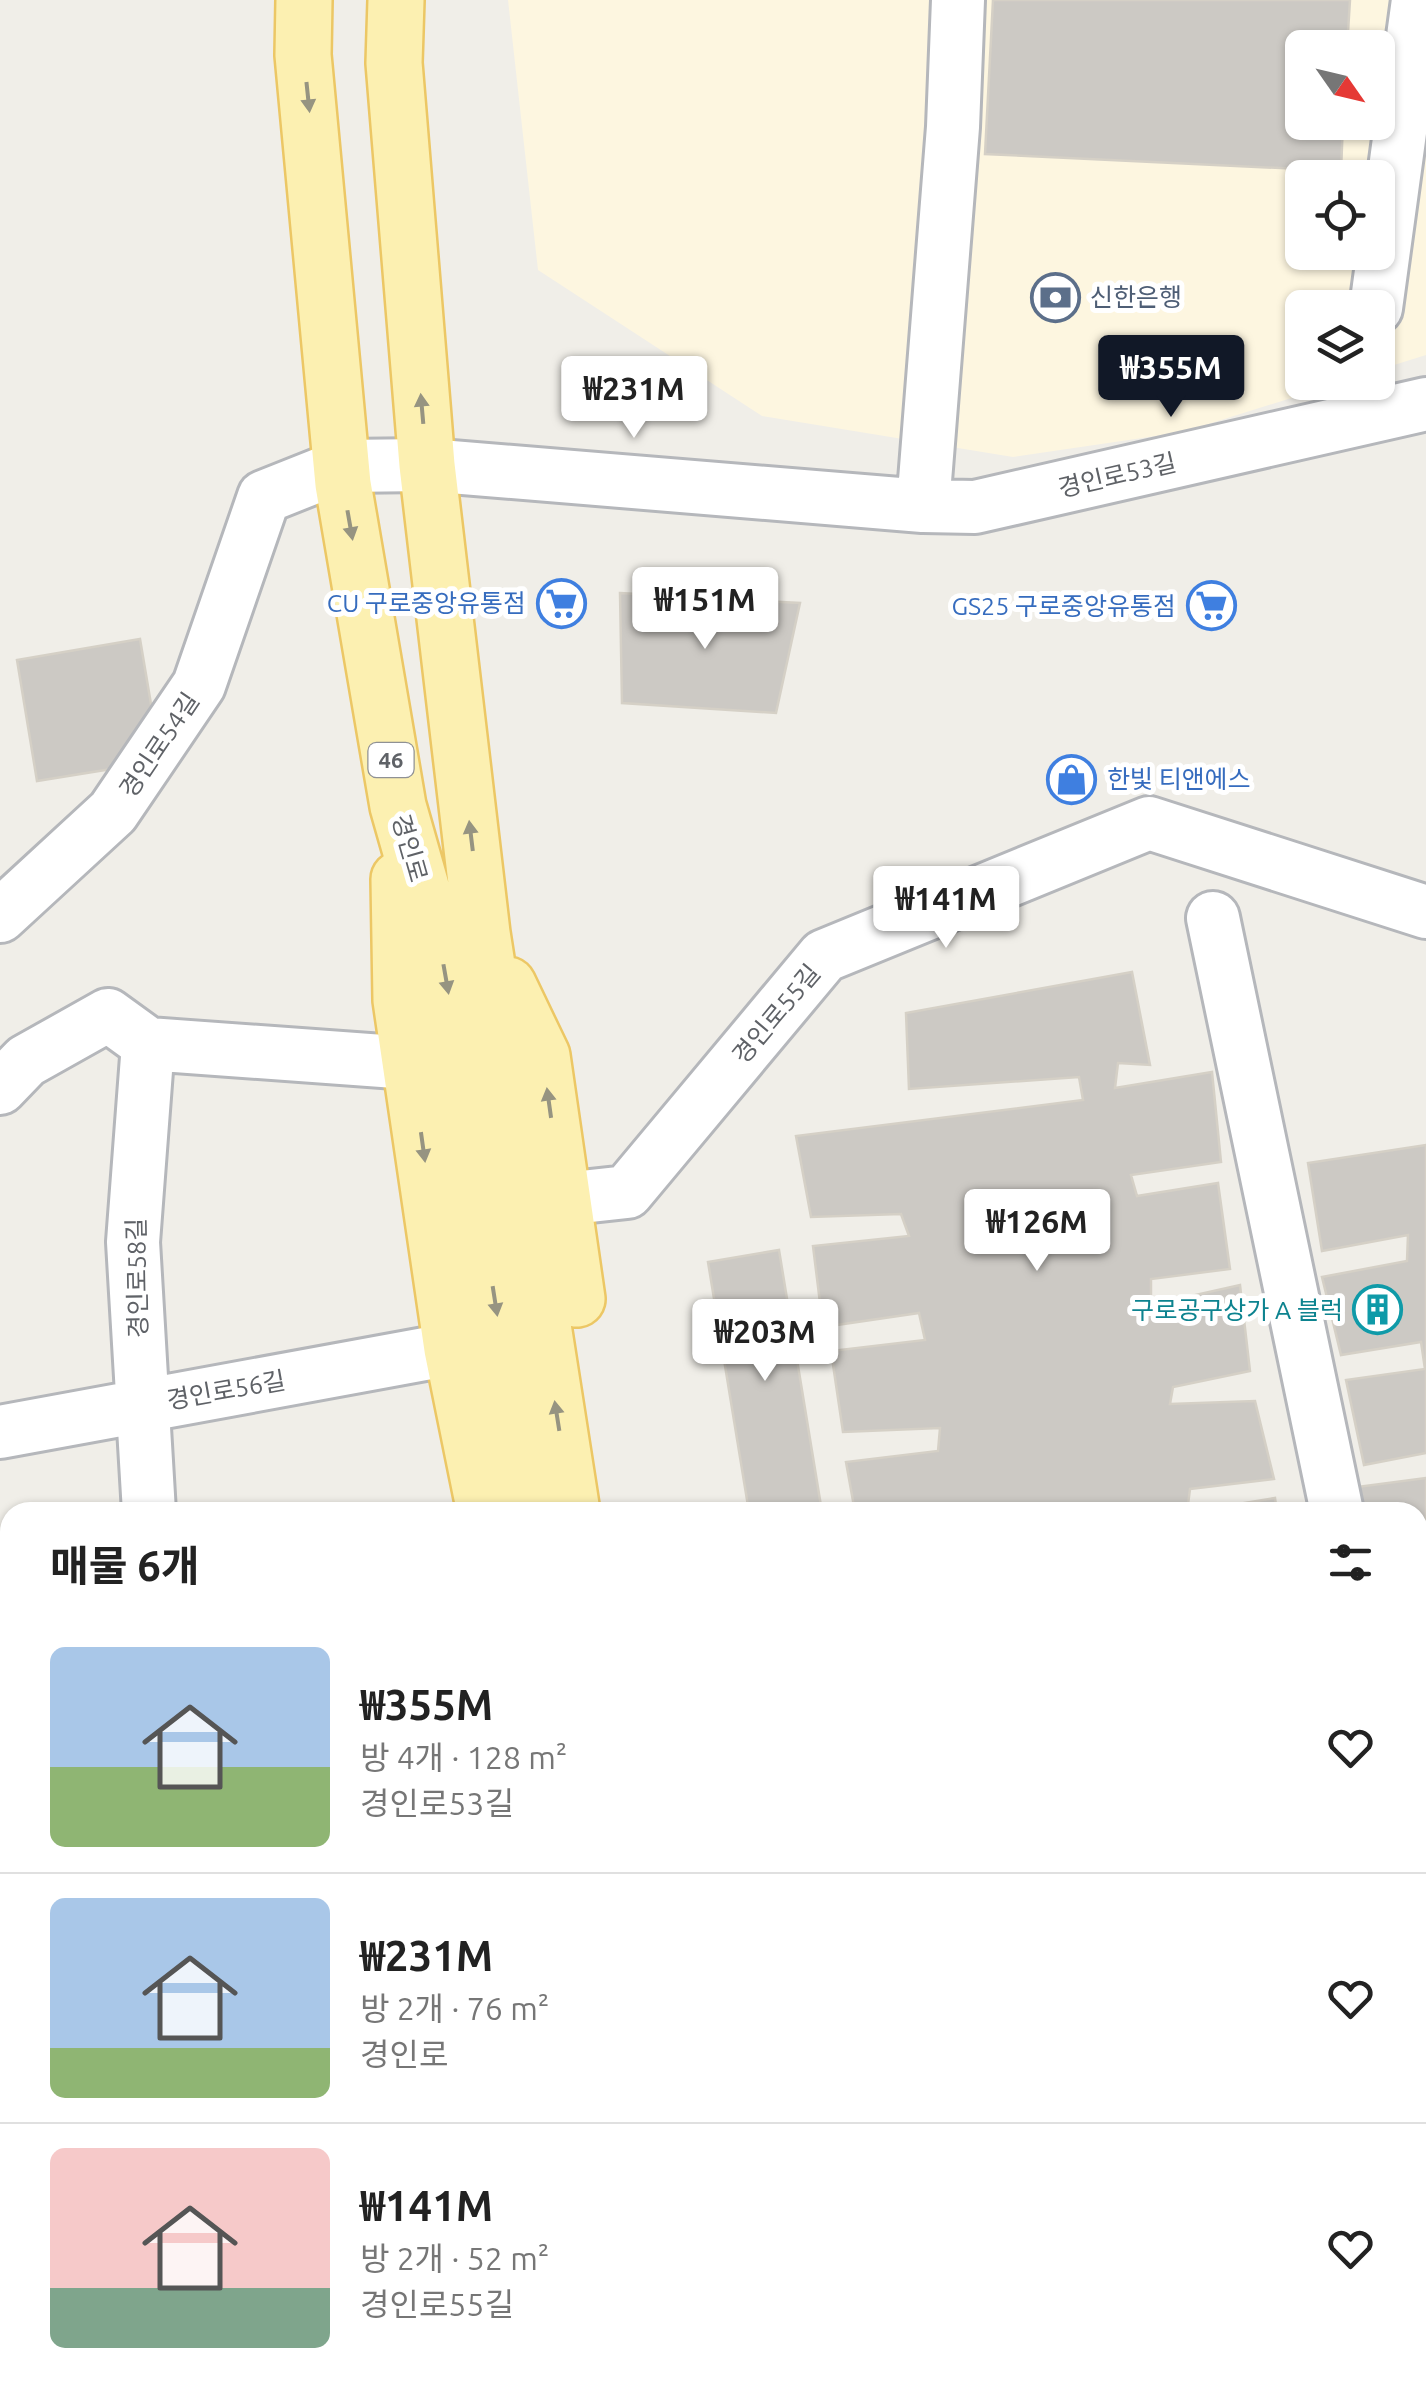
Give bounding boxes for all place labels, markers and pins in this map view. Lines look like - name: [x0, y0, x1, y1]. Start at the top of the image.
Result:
- bank icon: 신한은행: [1029, 271, 1081, 323]
- place label: 신한은행: [1090, 283, 1182, 311]
- pin: ₩355M: [1101, 335, 1241, 420]
- pin: ₩231M: [564, 356, 704, 441]
- pin: ₩151M: [635, 567, 775, 652]
- supermarket icon: CU 구로중앙유통점: [535, 577, 587, 629]
- supermarket icon: GS25 구로중앙유통점: [1185, 580, 1237, 632]
- place label: CU 구로중앙유통점: [327, 589, 526, 617]
- place label: GS25 구로중앙유통점: [951, 592, 1176, 620]
- shop icon: 한빛 티앤에스: [1046, 753, 1098, 805]
- place label: 한빛 티앤에스: [1107, 765, 1251, 793]
- pin: ₩141M: [876, 866, 1016, 951]
- pin: ₩126M: [967, 1189, 1107, 1274]
- building icon: 구로공구상가 A 블럭: [1352, 1284, 1404, 1336]
- place label: 구로공구상가 A 블럭: [1131, 1296, 1343, 1324]
- pin: ₩203M: [695, 1299, 835, 1384]

